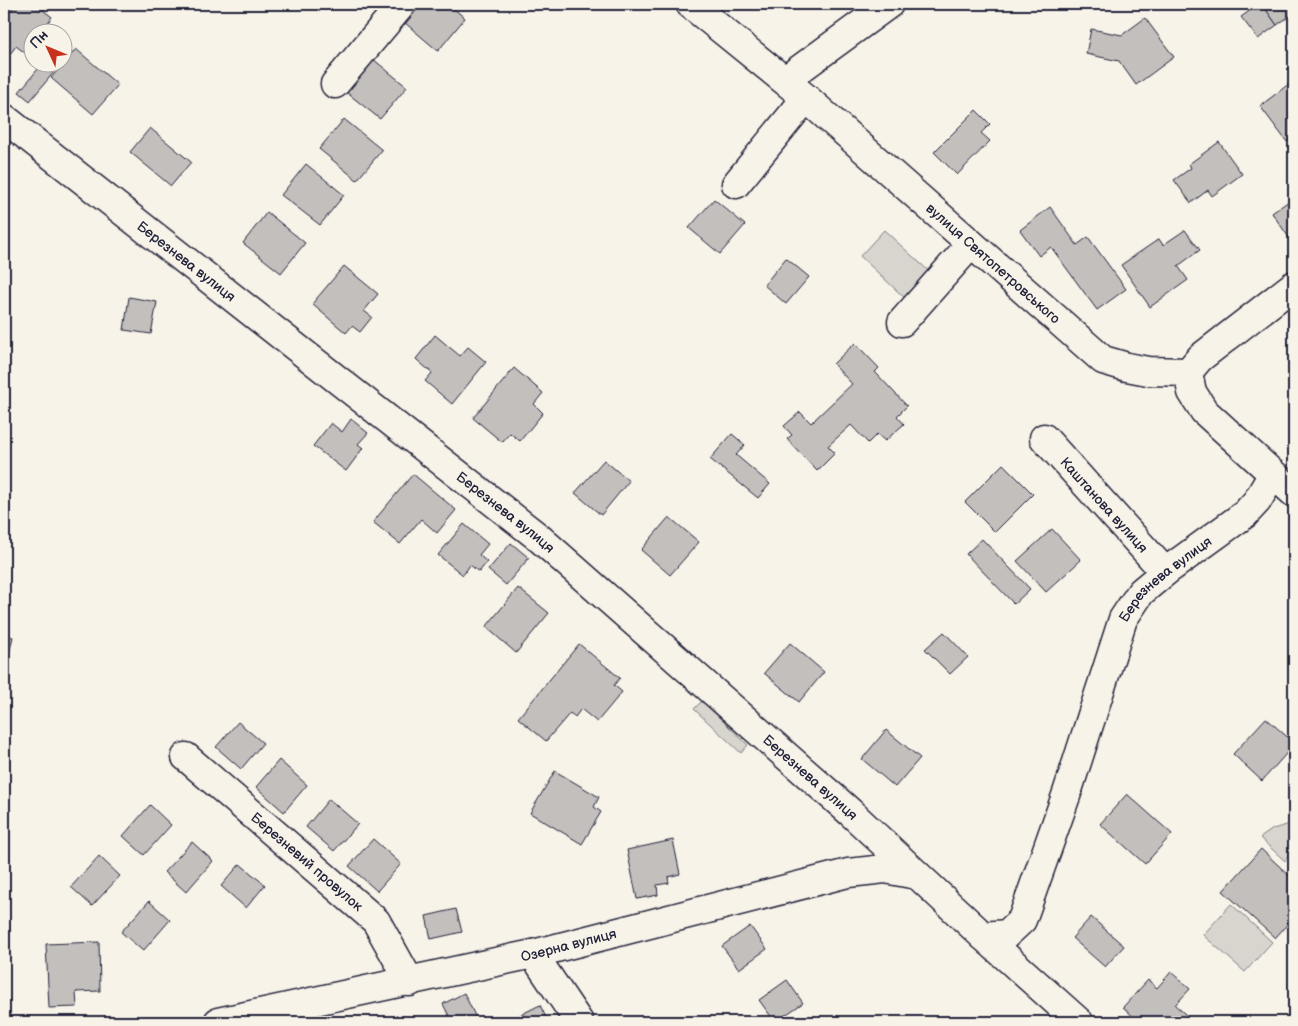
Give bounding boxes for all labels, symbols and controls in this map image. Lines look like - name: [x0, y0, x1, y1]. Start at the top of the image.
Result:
- north arrow: [22, 22, 72, 72]
- text: Пн: [26, 27, 52, 52]
- street label: вулиця Святопетровського: [922, 200, 1064, 327]
- street label: Березнева вулиця: [133, 218, 239, 306]
- street label: Каштанова вулиця: [1056, 454, 1152, 557]
- street label: Березнева вулиця: [453, 468, 558, 557]
- street label: Березнева вулиця: [1116, 533, 1215, 625]
- street label: Березнева вулиця: [759, 731, 861, 824]
- street label: Березневий провулок: [247, 809, 367, 915]
- street label: Озерна вулиця: [519, 925, 619, 965]

